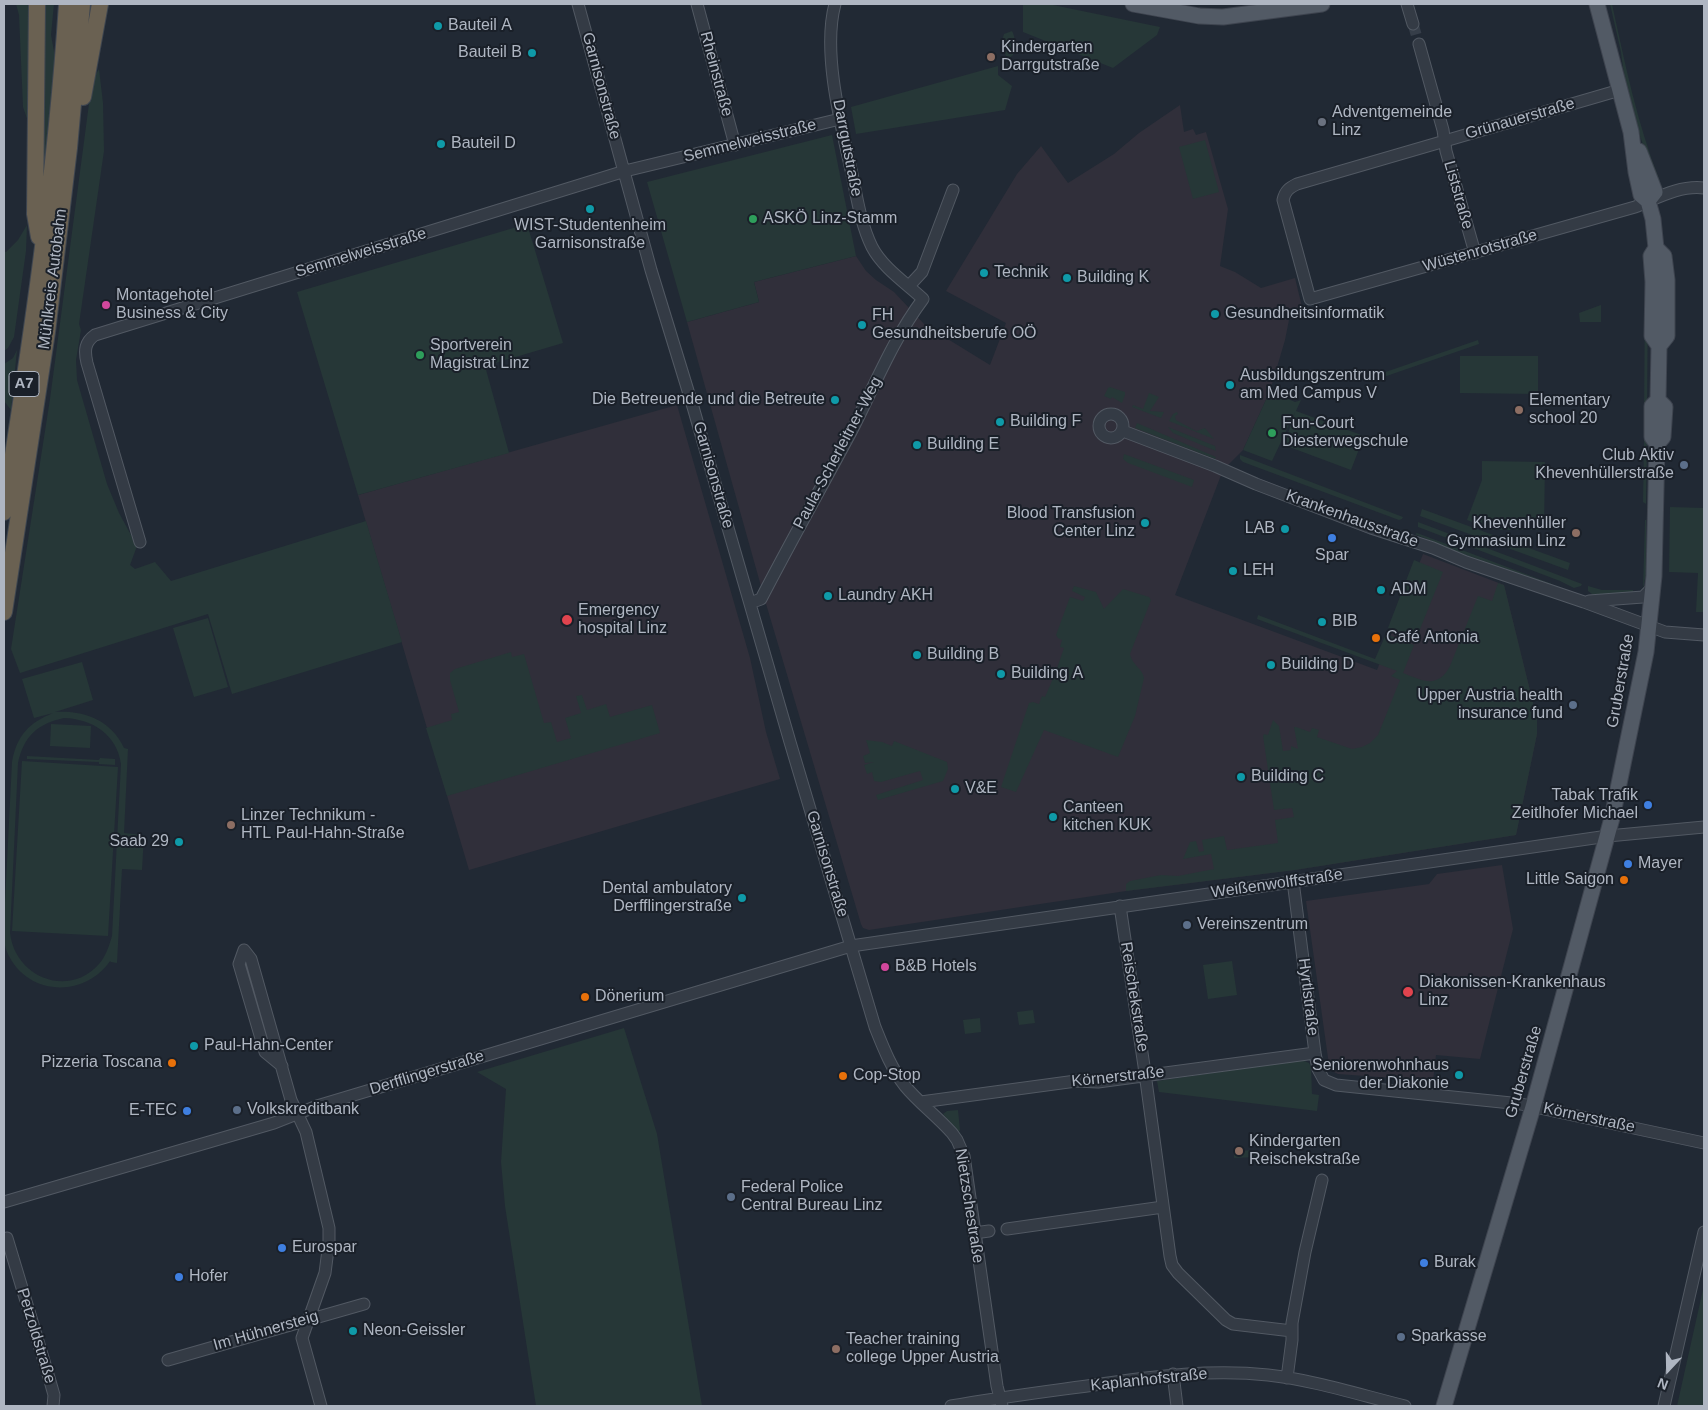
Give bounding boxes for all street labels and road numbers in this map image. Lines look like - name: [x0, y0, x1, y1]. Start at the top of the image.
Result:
- street label: Rheinstraße: [695, 29, 737, 119]
- street label: Garnisonstraße: [577, 30, 625, 142]
- street label: Grünauerstraße: [1463, 94, 1577, 144]
- street label: Darrgutstraße: [828, 98, 866, 198]
- street label: Semmelweisstraße: [682, 115, 818, 167]
- street label: Liststraße: [1439, 159, 1477, 231]
- street label: Mühlkreis Autobahn: [35, 208, 71, 350]
- street label: Semmelweisstraße: [293, 224, 429, 282]
- street label: Wüstenrotstraße: [1421, 225, 1539, 277]
- road number: A7: [9, 372, 39, 396]
- street label: Paula-Scherleitner-Weg: [790, 374, 886, 532]
- street label: Garnisonstraße: [689, 419, 737, 531]
- street label: Krankenhausstraße: [1283, 486, 1421, 552]
- street label: Gruberstraße: [1603, 632, 1639, 730]
- street label: Garnisonstraße: [802, 808, 852, 920]
- street label: Weißenwolffstraße: [1210, 865, 1344, 903]
- street label: Reischekstraße: [1116, 941, 1152, 1053]
- street label: Hyrtlstraße: [1294, 957, 1322, 1037]
- street label: Gruberstraße: [1502, 1024, 1546, 1120]
- street label: Derfflingerstraße: [367, 1046, 487, 1100]
- street label: Körnerstraße: [1071, 1063, 1165, 1091]
- street label: Körnerstraße: [1541, 1099, 1637, 1137]
- street label: Nietzschestraße: [950, 1147, 988, 1265]
- street label: Petzoldstraße: [12, 1286, 60, 1386]
- street label: Im Hühnersteig: [211, 1307, 321, 1355]
- street label: Kaplanhofstraße: [1090, 1364, 1208, 1396]

